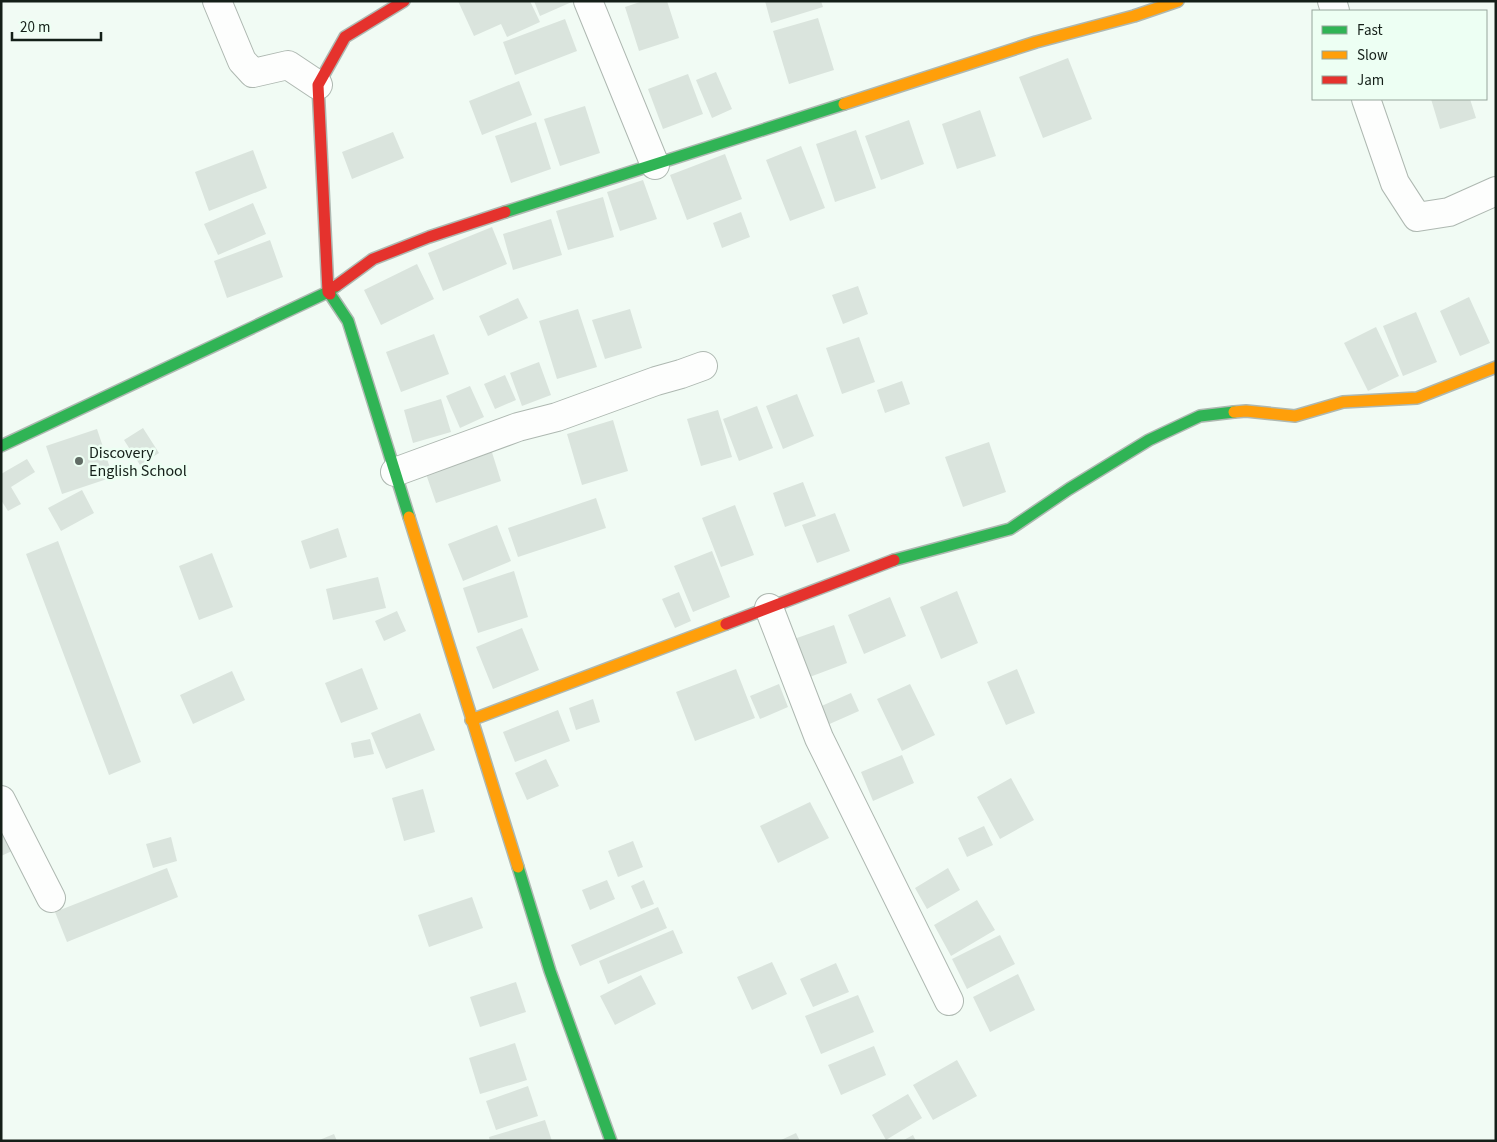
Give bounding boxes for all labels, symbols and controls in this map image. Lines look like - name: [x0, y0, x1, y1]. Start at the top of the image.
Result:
- scale bar: [12, 10, 101, 42]
- legend: [1312, 10, 1487, 100]
- text: 20 m: [20, 17, 50, 38]
- text: Fast: [1357, 20, 1383, 41]
- text: Slow: [1357, 45, 1388, 66]
- text: Jam: [1357, 70, 1384, 91]
- place label: Discovery English School: [89, 442, 187, 482]
- marker: Discovery English School: [73, 455, 85, 467]

